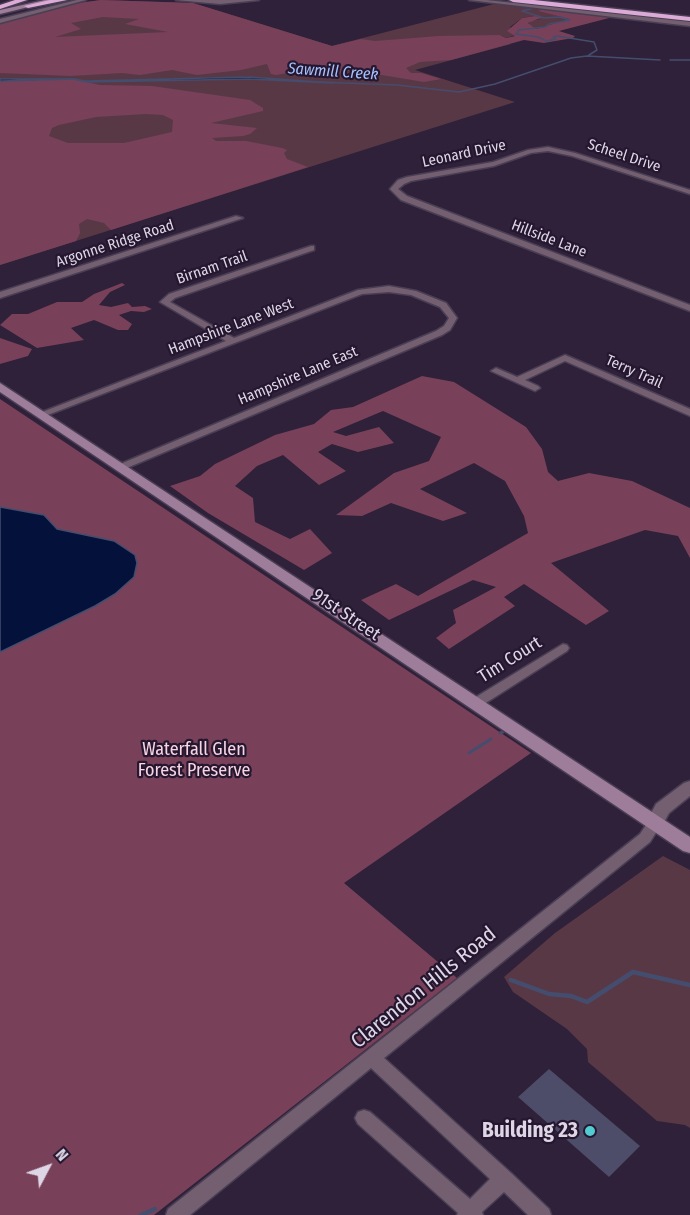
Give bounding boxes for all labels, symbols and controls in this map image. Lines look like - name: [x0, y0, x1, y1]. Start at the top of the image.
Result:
- water label: Sawmill Creek: [287, 59, 379, 85]
- street label: Leonard Drive: [421, 136, 507, 172]
- street label: Scheel Drive: [585, 136, 663, 176]
- street label: Argonne Ridge Road: [54, 216, 176, 272]
- street label: Hillside Lane: [509, 216, 589, 262]
- street label: Birnam Trail: [174, 247, 250, 289]
- street label: Hampshire Lane West: [166, 295, 296, 359]
- street label: Hampshire Lane East: [236, 343, 360, 409]
- street label: Terry Trail: [603, 351, 665, 393]
- street label: 91st Street: [308, 584, 384, 646]
- street label: Tim Court: [474, 632, 546, 688]
- park label: Waterfall Glen Forest Preserve: [138, 739, 250, 782]
- street label: Clarendon Hills Road: [346, 922, 502, 1054]
- place label: Building 23: [482, 1118, 578, 1144]
- marker: Building 23: [583, 1124, 597, 1138]
- north arrow: [18, 1137, 78, 1197]
- text: N: [52, 1145, 72, 1165]

